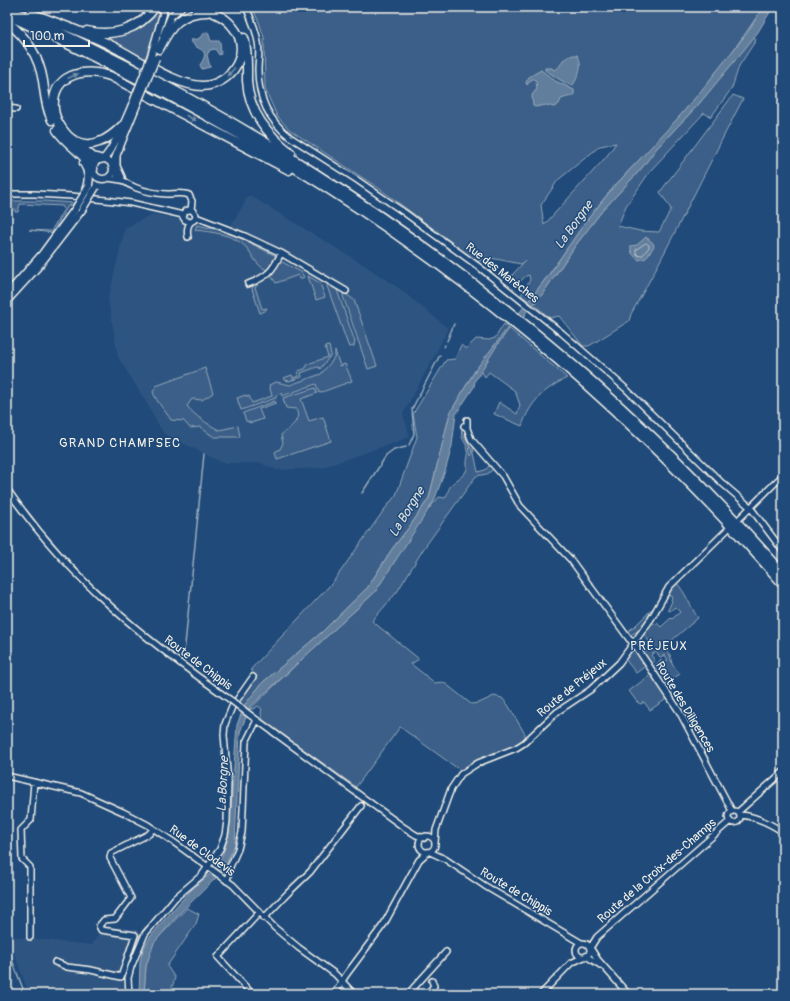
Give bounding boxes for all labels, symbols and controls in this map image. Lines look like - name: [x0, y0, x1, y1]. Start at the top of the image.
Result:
- scale bar: [24, 22, 89, 48]
- text: 100 m: [30, 29, 65, 44]
- one-way arrow: [226, 67, 235, 78]
- one-way arrow: [67, 73, 79, 79]
- one-way arrow: [185, 114, 197, 121]
- water label: La Borgne: [551, 197, 598, 252]
- street label: Rue des Marèches: [462, 240, 542, 307]
- district label: GRAND CHAMPSEC: [59, 435, 181, 451]
- water label: La Borgne: [386, 483, 429, 540]
- street label: Route de Chippis: [161, 633, 236, 694]
- district label: PRÉJEUX: [630, 638, 688, 654]
- street label: Route de Préjeux: [534, 655, 610, 721]
- street label: Route des Diligences: [652, 659, 718, 756]
- water label: La Borgne: [214, 754, 233, 812]
- street label: Route de la Croix-des-Champs: [595, 815, 720, 927]
- street label: Rue de Clodevis: [166, 822, 238, 880]
- street label: Route de Chippis: [477, 865, 555, 920]

